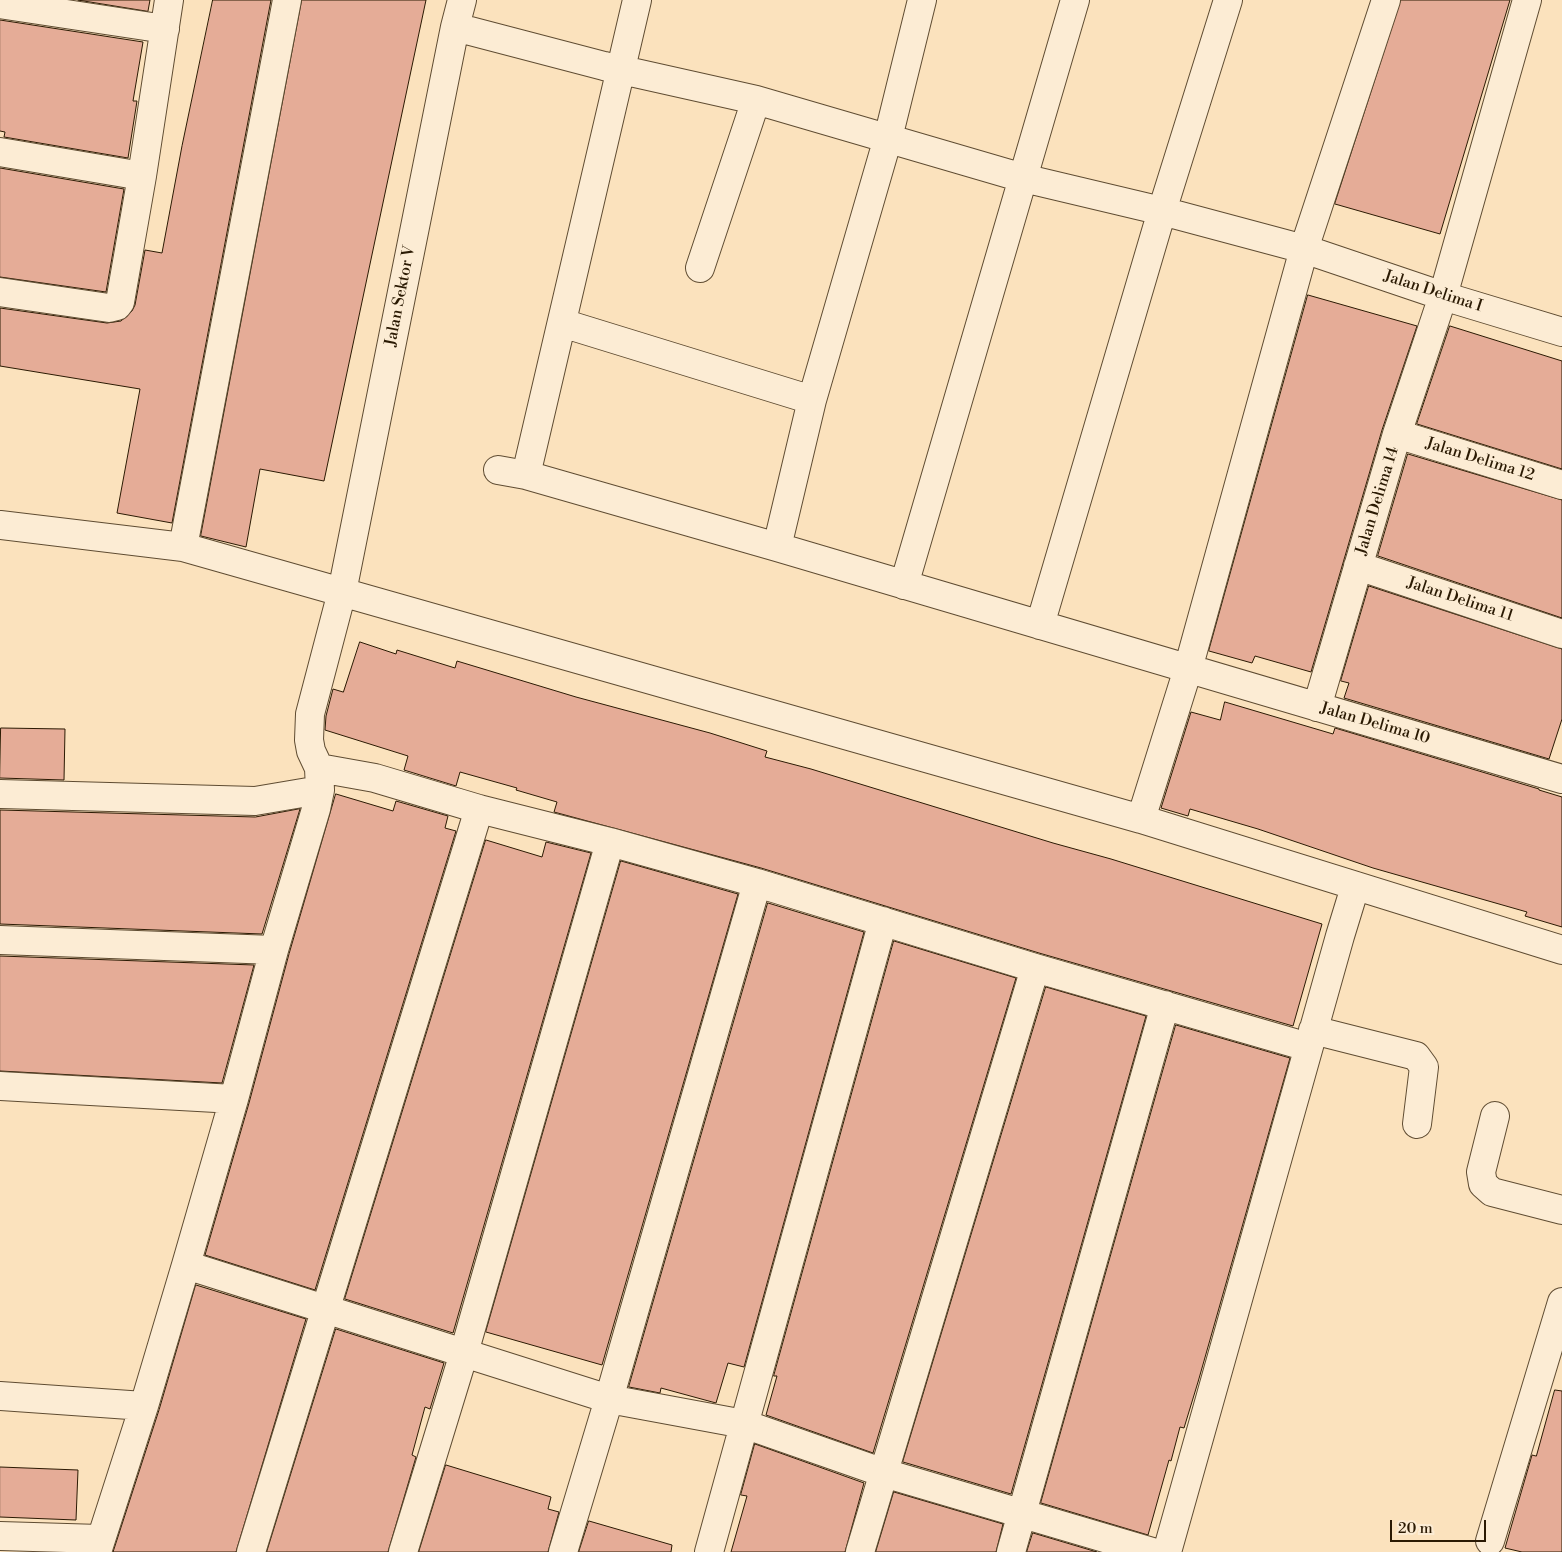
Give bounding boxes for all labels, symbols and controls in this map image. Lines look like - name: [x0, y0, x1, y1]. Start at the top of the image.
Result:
- street label: Jalan Sektor V: [382, 244, 420, 348]
- street label: Jalan Delima I: [1381, 267, 1485, 317]
- street label: Jalan Delima 12: [1423, 434, 1537, 486]
- street label: Jalan Delima 14: [1352, 445, 1404, 557]
- street label: Jalan Delima 11: [1404, 574, 1516, 626]
- street label: Jalan Delima 10: [1318, 699, 1432, 749]
- scale bar: [1392, 1510, 1488, 1542]
- text: 20 m: [1398, 1519, 1433, 1538]

